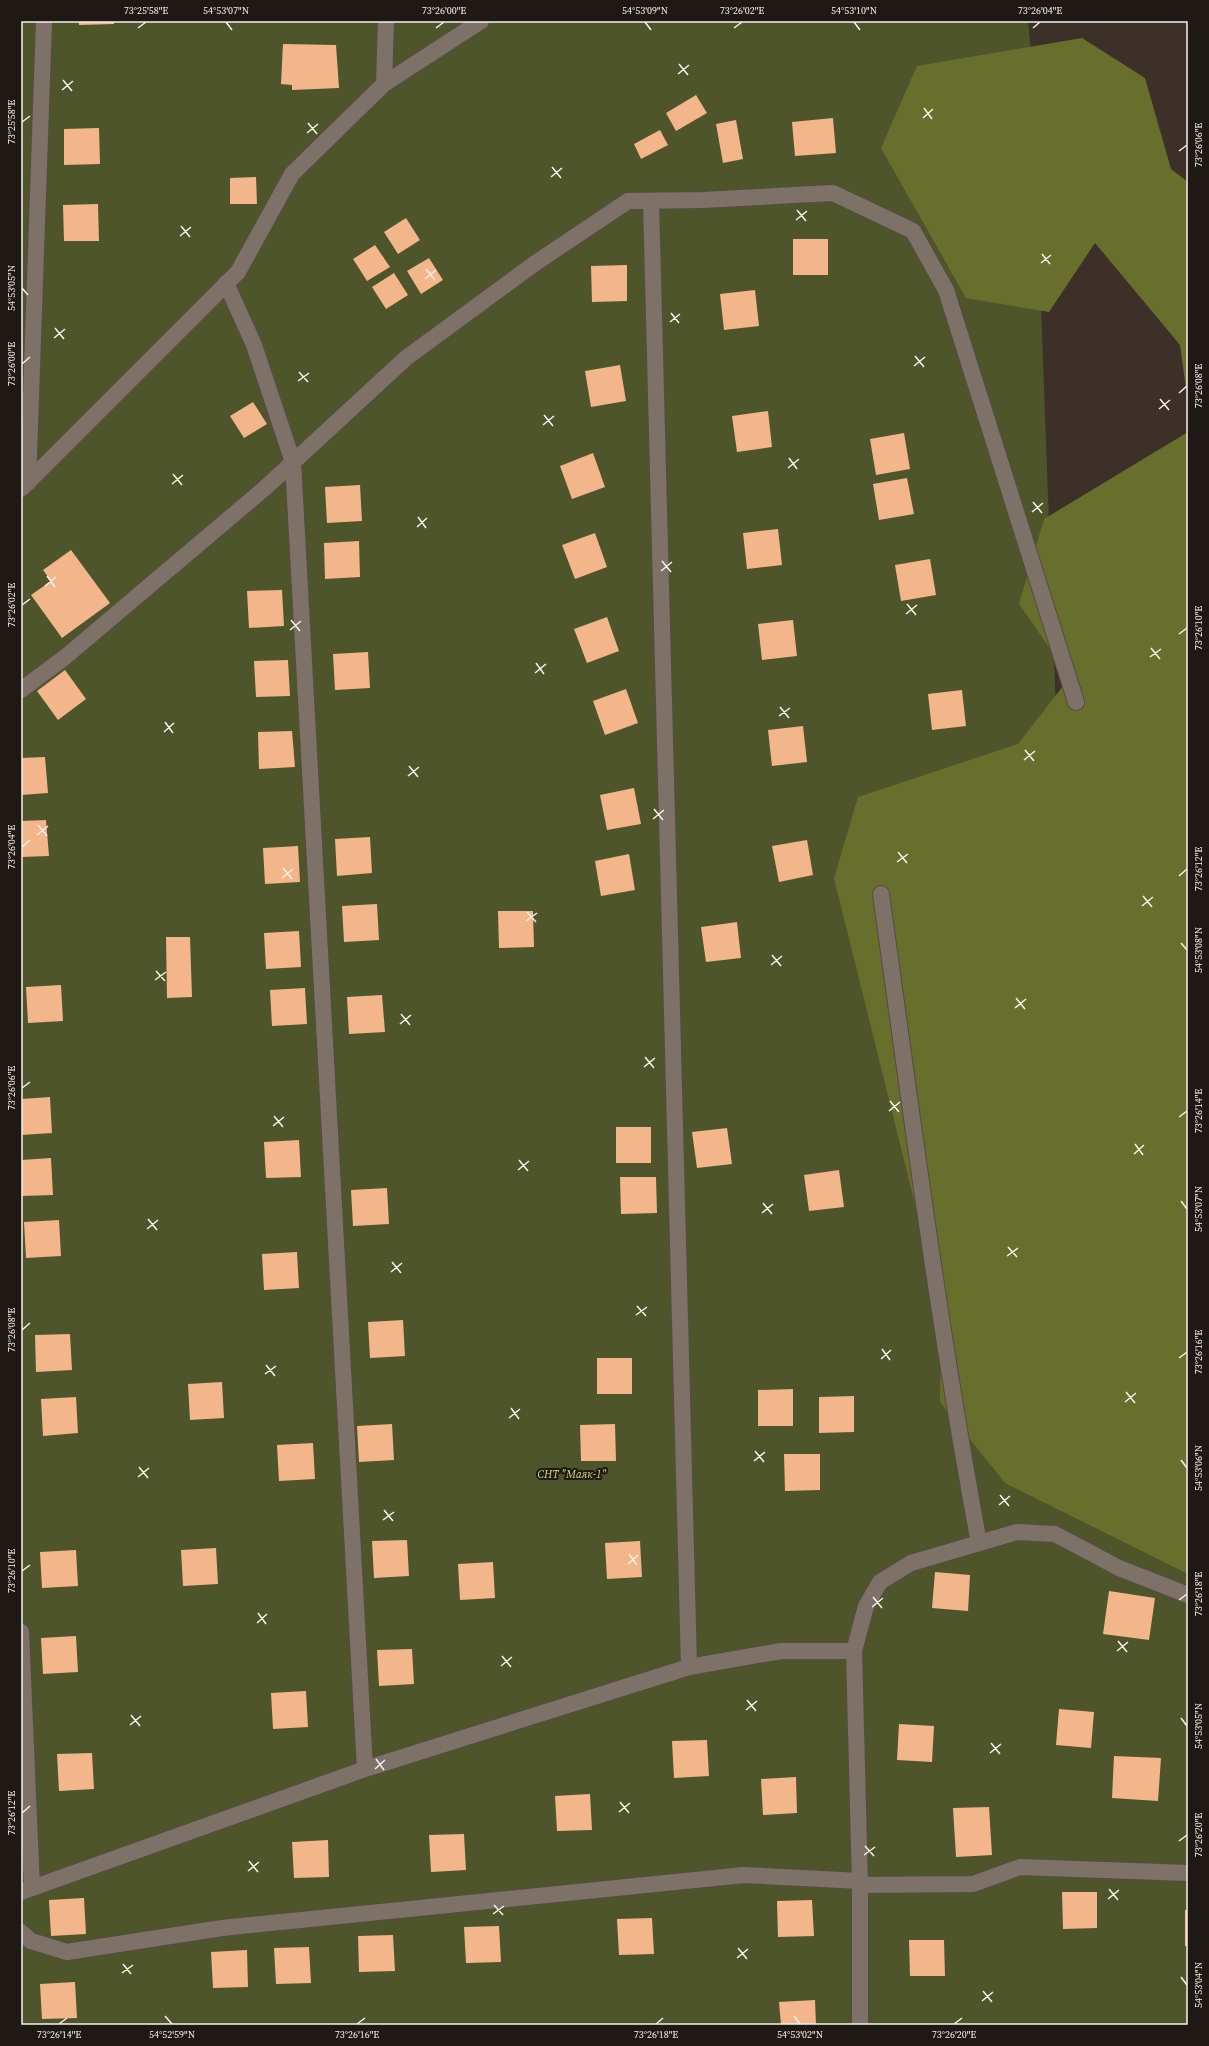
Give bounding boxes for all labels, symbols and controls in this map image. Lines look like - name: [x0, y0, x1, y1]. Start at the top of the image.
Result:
- text: 73°25'58"E: [124, 4, 168, 17]
- text: 54°53'07"N: [203, 4, 249, 17]
- text: 73°26'00"E: [422, 4, 466, 17]
- text: 54°53'09"N: [622, 4, 668, 17]
- text: 73°26'02"E: [720, 4, 764, 17]
- text: 54°53'10"N: [831, 4, 877, 17]
- text: 73°26'04"E: [1018, 4, 1062, 17]
- text: 73°25'58"E: [5, 100, 18, 144]
- text: 73°26'06"E: [1192, 123, 1205, 167]
- text: 54°53'05"N: [5, 265, 18, 311]
- text: 73°26'00"E: [5, 342, 18, 386]
- text: 73°26'08"E: [1192, 364, 1205, 408]
- text: 73°26'02"E: [5, 583, 18, 627]
- text: 73°26'10"E: [1192, 606, 1205, 650]
- text: 73°26'04"E: [5, 825, 18, 869]
- text: 73°26'12"E: [1192, 847, 1205, 891]
- text: 54°53'08"N: [1192, 927, 1205, 973]
- text: 73°26'06"E: [5, 1066, 18, 1110]
- text: 73°26'14"E: [1192, 1089, 1205, 1133]
- text: 54°53'07"N: [1192, 1186, 1205, 1232]
- text: 73°26'08"E: [5, 1308, 18, 1352]
- text: 73°26'16"E: [1192, 1330, 1205, 1374]
- text: 54°53'06"N: [1192, 1445, 1205, 1491]
- park label: СНТ "Маяк-1": [538, 1467, 607, 1482]
- text: 73°26'10"E: [5, 1549, 18, 1593]
- text: 73°26'18"E: [1192, 1572, 1205, 1616]
- text: 54°53'05"N: [1192, 1703, 1205, 1749]
- text: 73°26'12"E: [5, 1791, 18, 1835]
- text: 73°26'20"E: [1192, 1813, 1205, 1857]
- text: 54°53'04"N: [1192, 1962, 1205, 2008]
- text: 73°26'14"E: [37, 2028, 81, 2041]
- text: 54°52'59"N: [149, 2028, 195, 2041]
- text: 73°26'16"E: [335, 2028, 379, 2041]
- text: 73°26'18"E: [634, 2028, 678, 2041]
- text: 54°53'02"N: [777, 2028, 823, 2041]
- text: 73°26'20"E: [932, 2028, 976, 2041]

